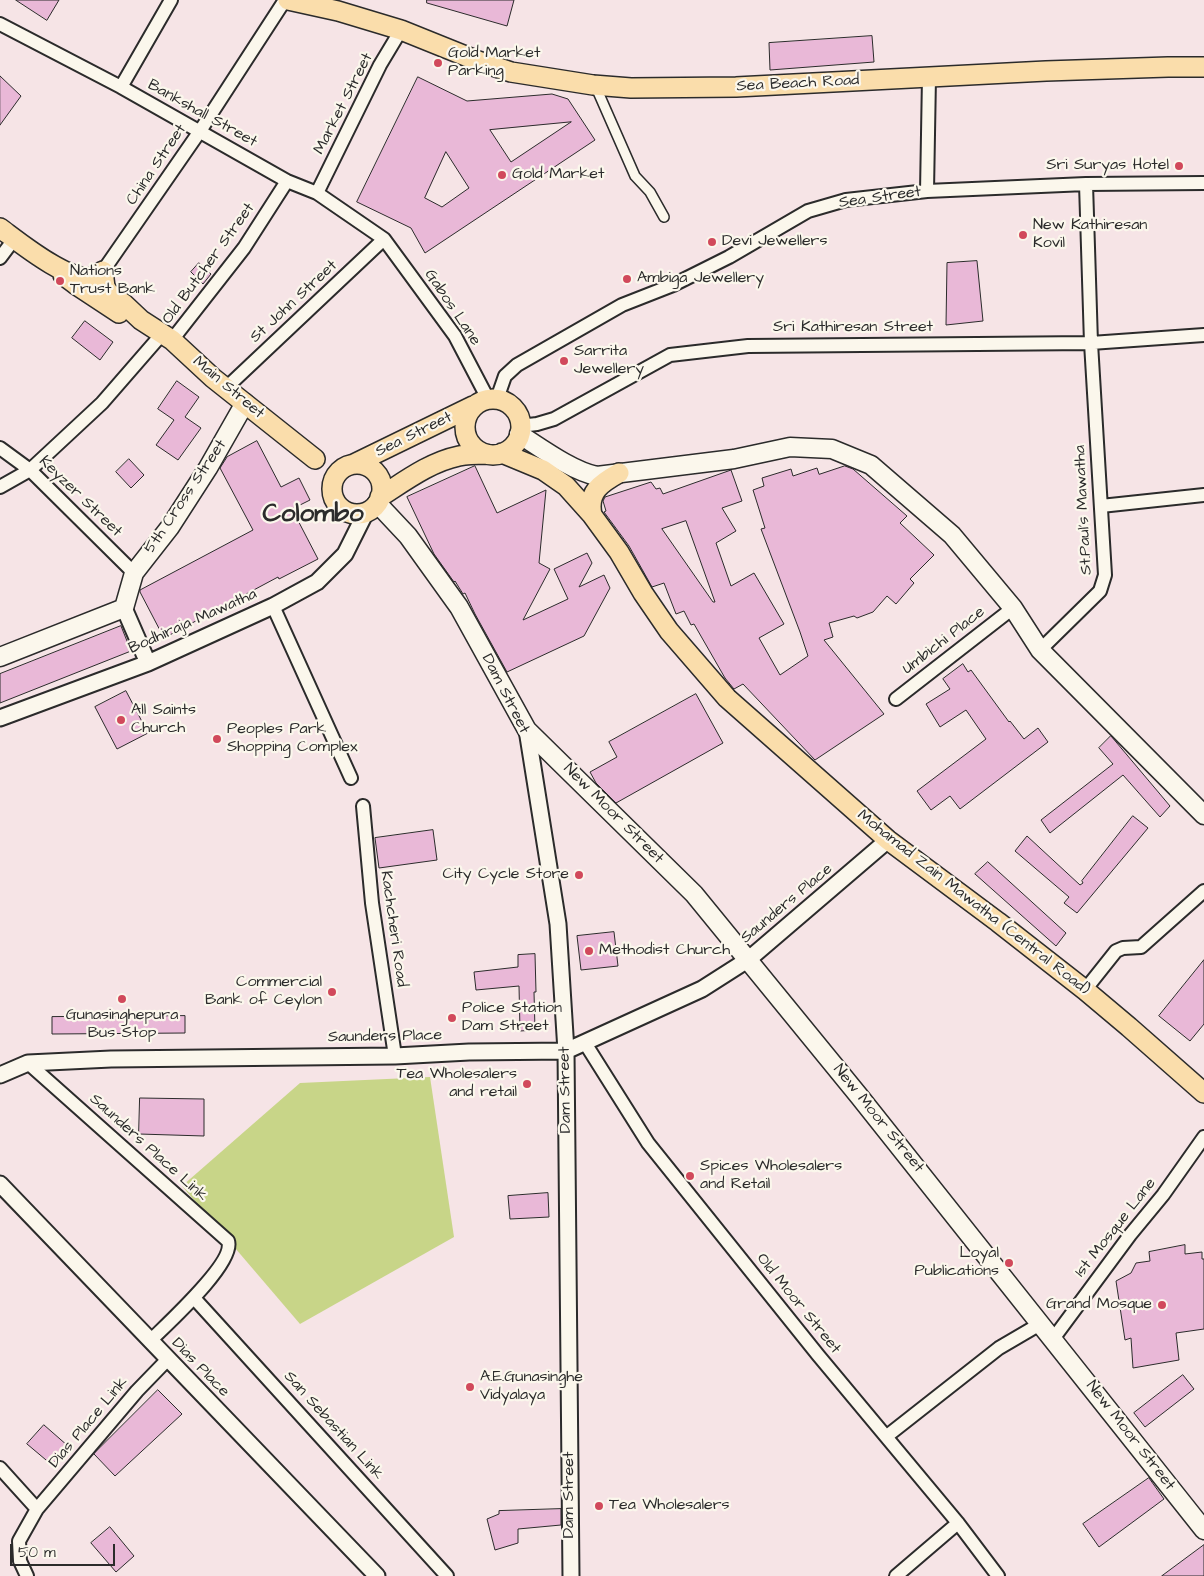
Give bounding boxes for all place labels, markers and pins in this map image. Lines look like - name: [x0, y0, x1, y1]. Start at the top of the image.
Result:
- place label: Gold Market Parking: [448, 44, 540, 82]
- marker: Gold Market Parking: [432, 57, 444, 69]
- place label: Sri Suryas Hotel: [1046, 156, 1169, 176]
- marker: Sri Suryas Hotel: [1173, 160, 1185, 172]
- place label: Gold Market: [512, 165, 604, 185]
- marker: Gold Market: [496, 169, 508, 181]
- place label: New Kathiresan Kovil: [1033, 216, 1147, 254]
- marker: New Kathiresan Kovil: [1017, 229, 1029, 241]
- place label: Devi Jewellers: [722, 232, 827, 252]
- marker: Devi Jewellers: [706, 236, 718, 248]
- place label: Nations Trust Bank: [70, 262, 155, 300]
- place label: Ambiga Jewellery: [637, 269, 764, 289]
- marker: Ambiga Jewellery: [621, 273, 633, 285]
- marker: Nations Trust Bank: [54, 275, 66, 287]
- place label: Sarrita Jewellery: [574, 342, 644, 380]
- marker: Sarrita Jewellery: [558, 355, 570, 367]
- place label: All Saints Church: [131, 701, 196, 739]
- marker: All Saints Church: [115, 714, 127, 726]
- place label: Peoples Park Shopping Complex: [227, 720, 357, 758]
- marker: Peoples Park Shopping Complex: [211, 733, 223, 745]
- place label: City Cycle Store: [443, 865, 569, 885]
- marker: City Cycle Store: [573, 869, 585, 881]
- place label: Methodist Church: [599, 941, 730, 961]
- marker: Methodist Church: [583, 945, 595, 957]
- place label: Commercial Bank of Ceylon: [205, 973, 322, 1011]
- marker: Commercial Bank of Ceylon: [326, 986, 338, 998]
- marker: Gunasinghepura Bus Stop: [116, 993, 128, 1005]
- place label: Police Station Dam Street: [462, 999, 562, 1037]
- place label: Gunasinghepura Bus Stop: [66, 1006, 178, 1044]
- marker: Police Station Dam Street: [446, 1012, 458, 1024]
- place label: Tea Wholesalers and retail: [396, 1065, 517, 1103]
- marker: Tea Wholesalers and retail: [521, 1078, 533, 1090]
- place label: Spices Wholesalers and Retail: [700, 1157, 842, 1195]
- marker: Spices Wholesalers and Retail: [684, 1170, 696, 1182]
- place label: Loyal Publications: [915, 1244, 999, 1282]
- marker: Loyal Publications: [1003, 1257, 1015, 1269]
- place label: Grand Mosque: [1046, 1295, 1152, 1315]
- marker: Grand Mosque: [1156, 1299, 1168, 1311]
- place label: A.E.Gunasinghe Vidyalaya: [480, 1368, 583, 1406]
- marker: A.E.Gunasinghe Vidyalaya: [464, 1381, 476, 1393]
- place label: Tea Wholesalers: [609, 1496, 730, 1516]
- marker: Tea Wholesalers: [593, 1500, 605, 1512]

